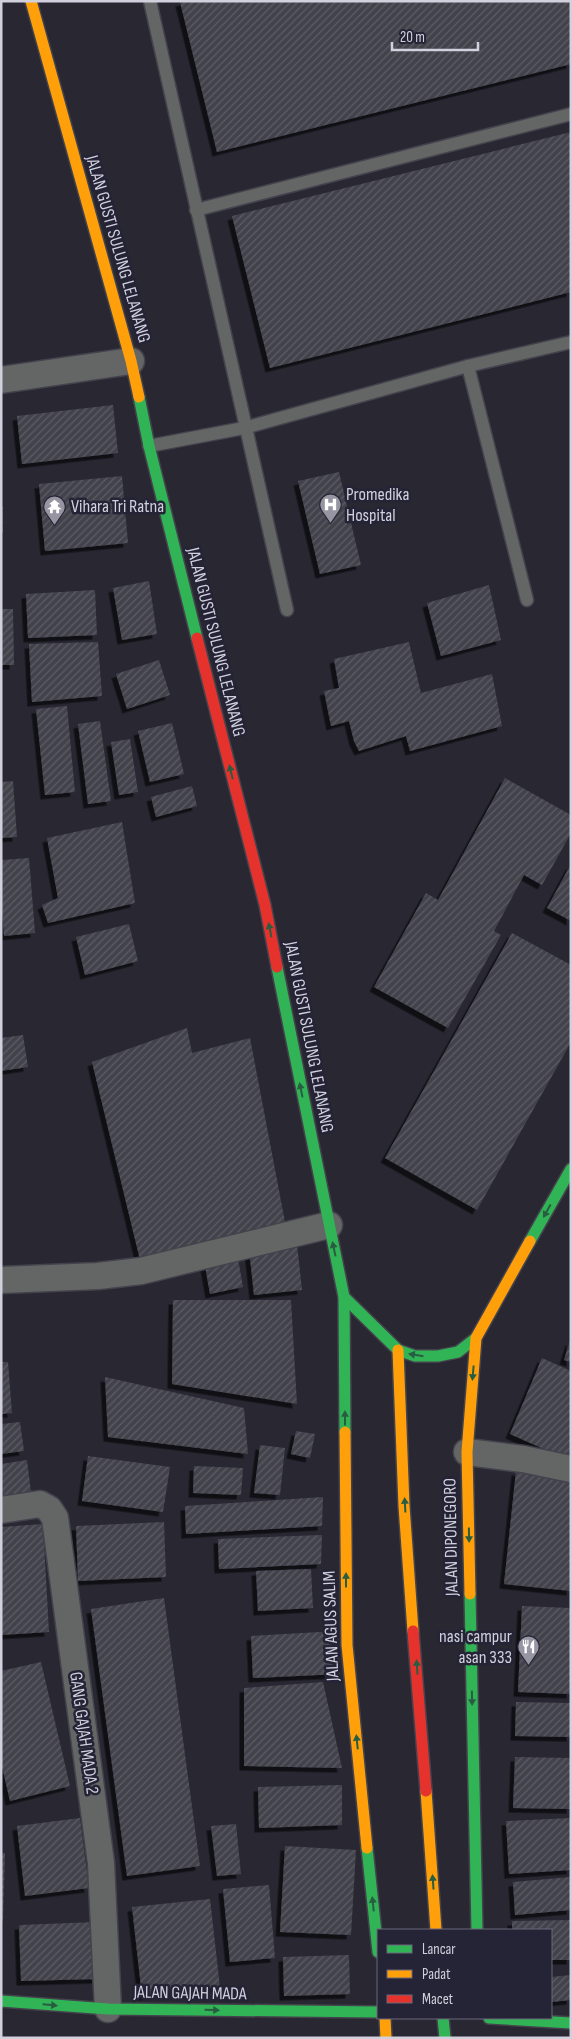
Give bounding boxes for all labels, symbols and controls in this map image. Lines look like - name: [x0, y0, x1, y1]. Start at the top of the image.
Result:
- scale bar: [392, 20, 478, 52]
- text: 20 m: [400, 28, 425, 47]
- street label: JALAN GUSTI SULUNG LELANANG: [81, 152, 155, 345]
- place label: Promedika Hospital: [346, 484, 409, 526]
- hospital icon: Promedika Hospital: [318, 492, 342, 523]
- temple icon: Vihara Tri Ratna: [43, 494, 67, 525]
- place label: Vihara Tri Ratna: [71, 496, 164, 517]
- street label: JALAN GUSTI SULUNG LELANANG: [182, 544, 250, 739]
- one-way arrow: [227, 765, 235, 780]
- one-way arrow: [266, 923, 274, 938]
- street label: JALAN GUSTI SULUNG LELANANG: [280, 939, 338, 1134]
- one-way arrow: [297, 1081, 305, 1097]
- one-way arrow: [543, 1204, 551, 1219]
- one-way arrow: [330, 1241, 338, 1256]
- one-way arrow: [408, 1350, 424, 1358]
- one-way arrow: [469, 1365, 477, 1381]
- one-way arrow: [341, 1410, 349, 1426]
- street label: JALAN DIPONEGORO: [439, 1478, 463, 1597]
- one-way arrow: [400, 1497, 408, 1513]
- one-way arrow: [465, 1527, 473, 1543]
- street label: JALAN AGUS SALIM: [319, 1570, 343, 1683]
- one-way arrow: [342, 1572, 350, 1588]
- place label: nasi campur asan 333: [439, 1626, 512, 1668]
- restaurant icon: nasi campur asan 333: [516, 1634, 540, 1665]
- one-way arrow: [412, 1659, 420, 1675]
- street label: GANG GAJAH MADA 2: [65, 1671, 103, 1795]
- one-way arrow: [468, 1690, 476, 1706]
- one-way arrow: [353, 1734, 361, 1750]
- one-way arrow: [428, 1873, 436, 1889]
- one-way arrow: [369, 1896, 377, 1912]
- legend: [377, 1929, 552, 2019]
- text: Lancar: [422, 1940, 456, 1959]
- text: Padat: [422, 1965, 451, 1984]
- street label: JALAN GAJAH MADA: [132, 1981, 247, 2004]
- text: Macet: [422, 1990, 454, 2009]
- one-way arrow: [42, 2001, 58, 2009]
- one-way arrow: [204, 2006, 220, 2014]

